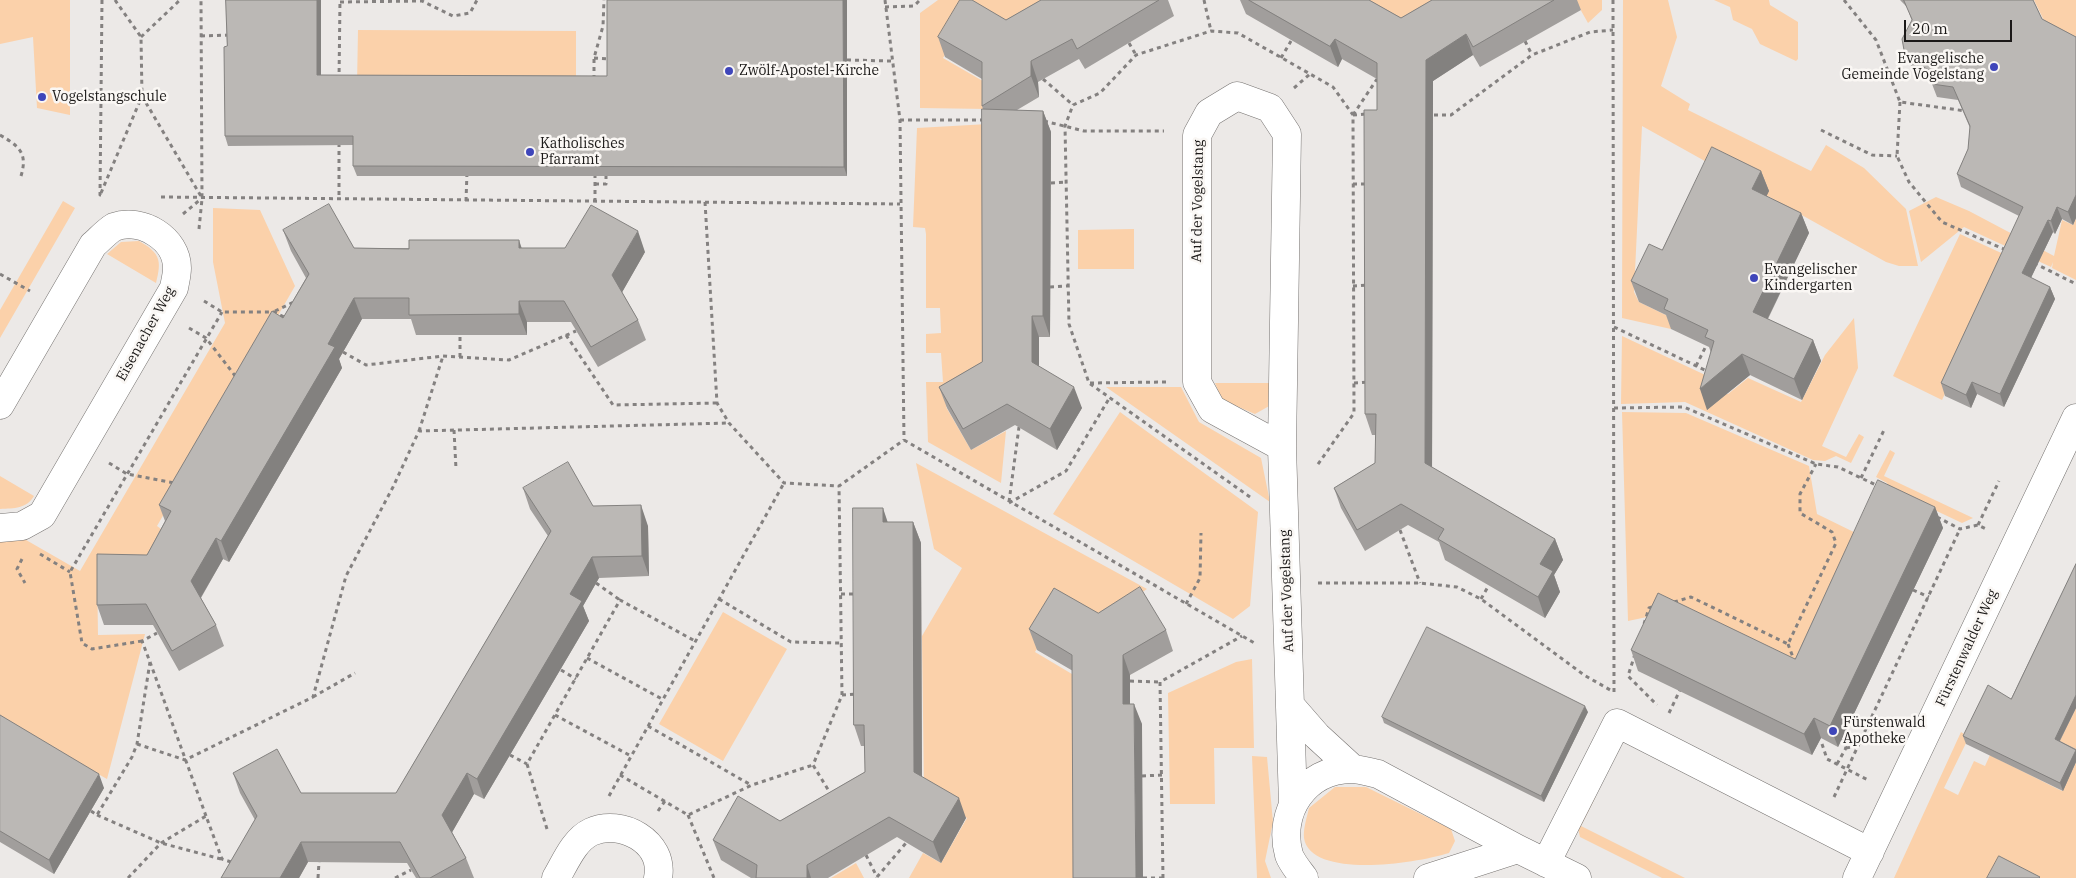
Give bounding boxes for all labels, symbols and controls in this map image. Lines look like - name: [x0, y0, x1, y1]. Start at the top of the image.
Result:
- scale bar: [1906, 10, 2014, 42]
- text: 20 m: [1912, 19, 1948, 38]
- place label: Evangelische Gemeinde Vogelstang: [1841, 51, 1984, 84]
- marker: Evangelische Gemeinde Vogelstang: [1988, 61, 2000, 73]
- place label: Zwölf-Apostel-Kirche: [739, 63, 879, 79]
- marker: Zwölf-Apostel-Kirche: [723, 65, 735, 77]
- place label: Vogelstangschule: [52, 89, 167, 105]
- marker: Vogelstangschule: [36, 91, 48, 103]
- place label: Katholisches Pfarramt: [540, 136, 625, 168]
- street label: Auf der Vogelstang: [1189, 139, 1207, 263]
- marker: Katholisches Pfarramt: [524, 146, 536, 158]
- place label: Evangelischer Kindergarten: [1764, 262, 1857, 294]
- marker: Evangelischer Kindergarten: [1748, 272, 1760, 284]
- street label: Eisenacher Weg: [113, 284, 179, 384]
- street label: Auf der Vogelstang: [1276, 529, 1298, 653]
- street label: Fürstenwalder Weg: [1932, 587, 2002, 709]
- place label: Fürstenwald Apotheke: [1843, 715, 1925, 748]
- marker: Fürstenwald Apotheke: [1827, 725, 1839, 737]

